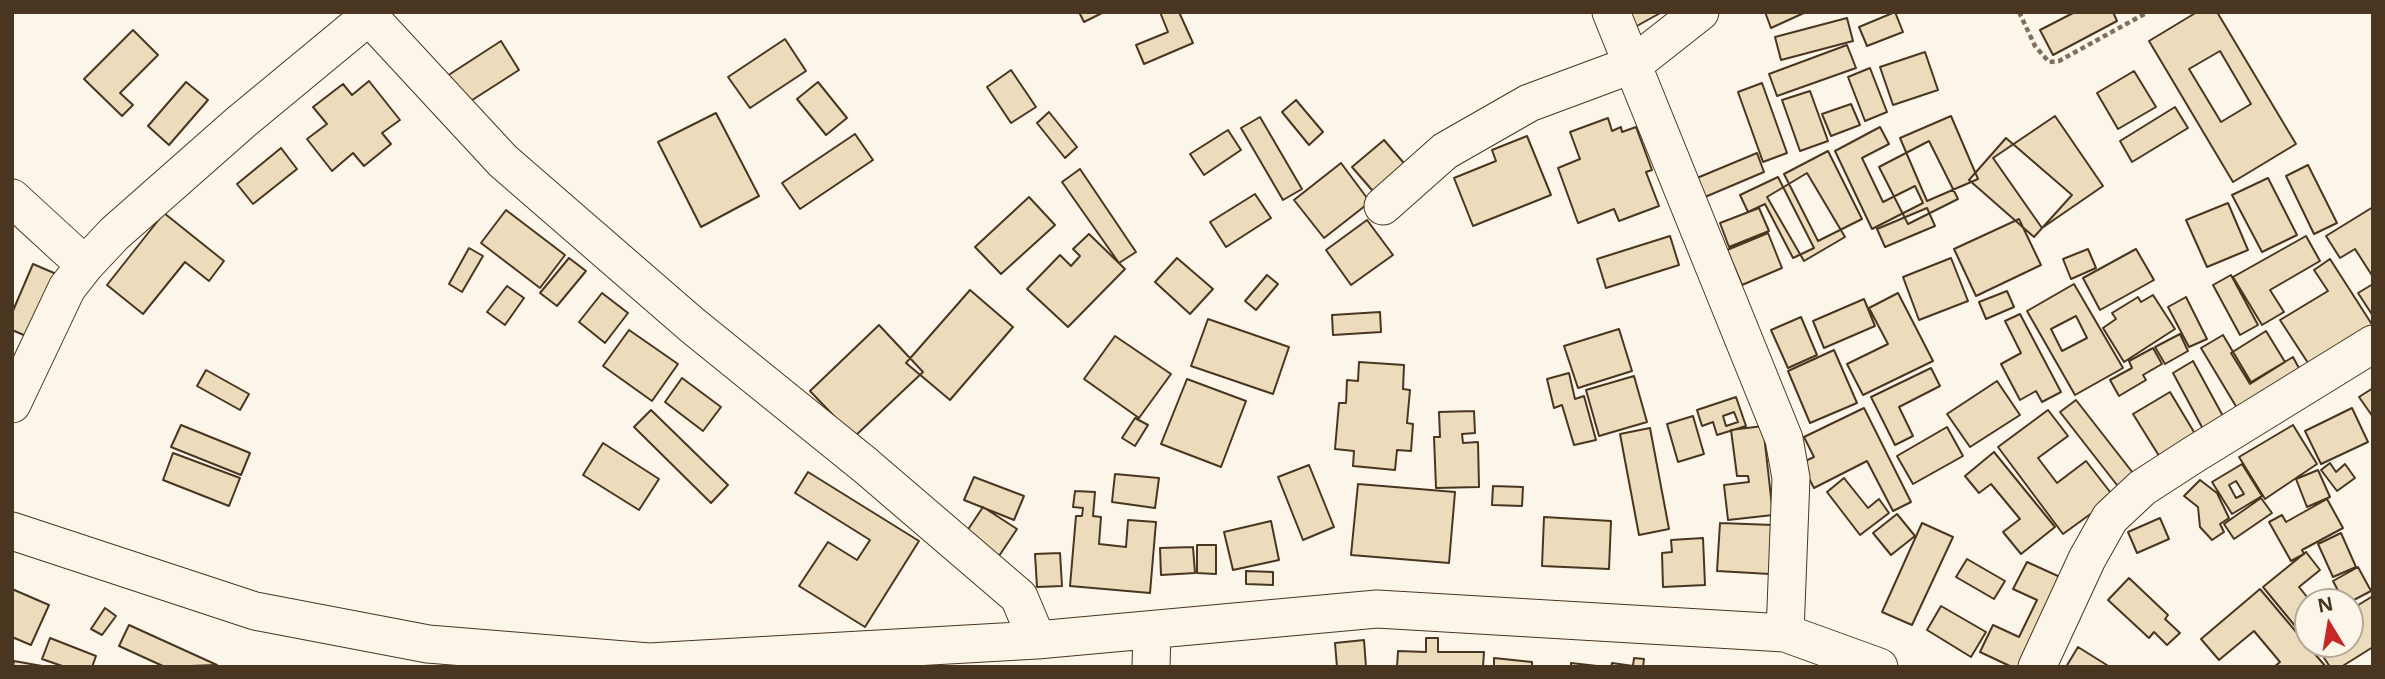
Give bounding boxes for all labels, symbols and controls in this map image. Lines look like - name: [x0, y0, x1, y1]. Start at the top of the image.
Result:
- north arrow: [2294, 588, 2364, 658]
- text: N: [2315, 590, 2335, 619]

